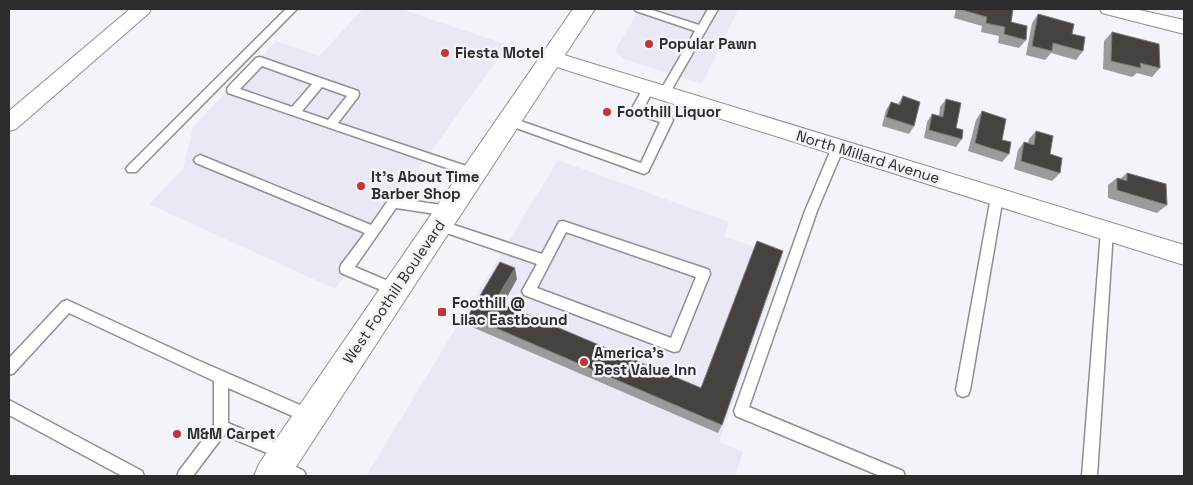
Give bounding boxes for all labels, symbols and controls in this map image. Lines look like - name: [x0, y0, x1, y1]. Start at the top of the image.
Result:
- place label: Popular Pawn: [659, 34, 757, 53]
- marker: Popular Pawn: [643, 38, 655, 50]
- place label: Fiesta Motel: [455, 43, 544, 62]
- marker: Fiesta Motel: [439, 47, 451, 59]
- place label: Foothill Liquor: [617, 102, 721, 121]
- marker: Foothill Liquor: [601, 106, 613, 118]
- street label: North Millard Avenue: [794, 126, 942, 187]
- place label: It's About Time Barber Shop: [371, 167, 480, 203]
- marker: It's About Time Barber Shop: [355, 180, 367, 192]
- street label: West Foothill Boulevard: [338, 216, 449, 367]
- place label: Foothill @ Lilac Eastbound: [452, 293, 568, 329]
- marker: Foothill @ Lilac Eastbound: [436, 306, 448, 318]
- place label: America's Best Value Inn: [594, 343, 696, 379]
- marker: America's Best Value Inn: [578, 356, 590, 368]
- place label: M&M Carpet: [187, 424, 275, 443]
- marker: M&M Carpet: [171, 428, 183, 440]

